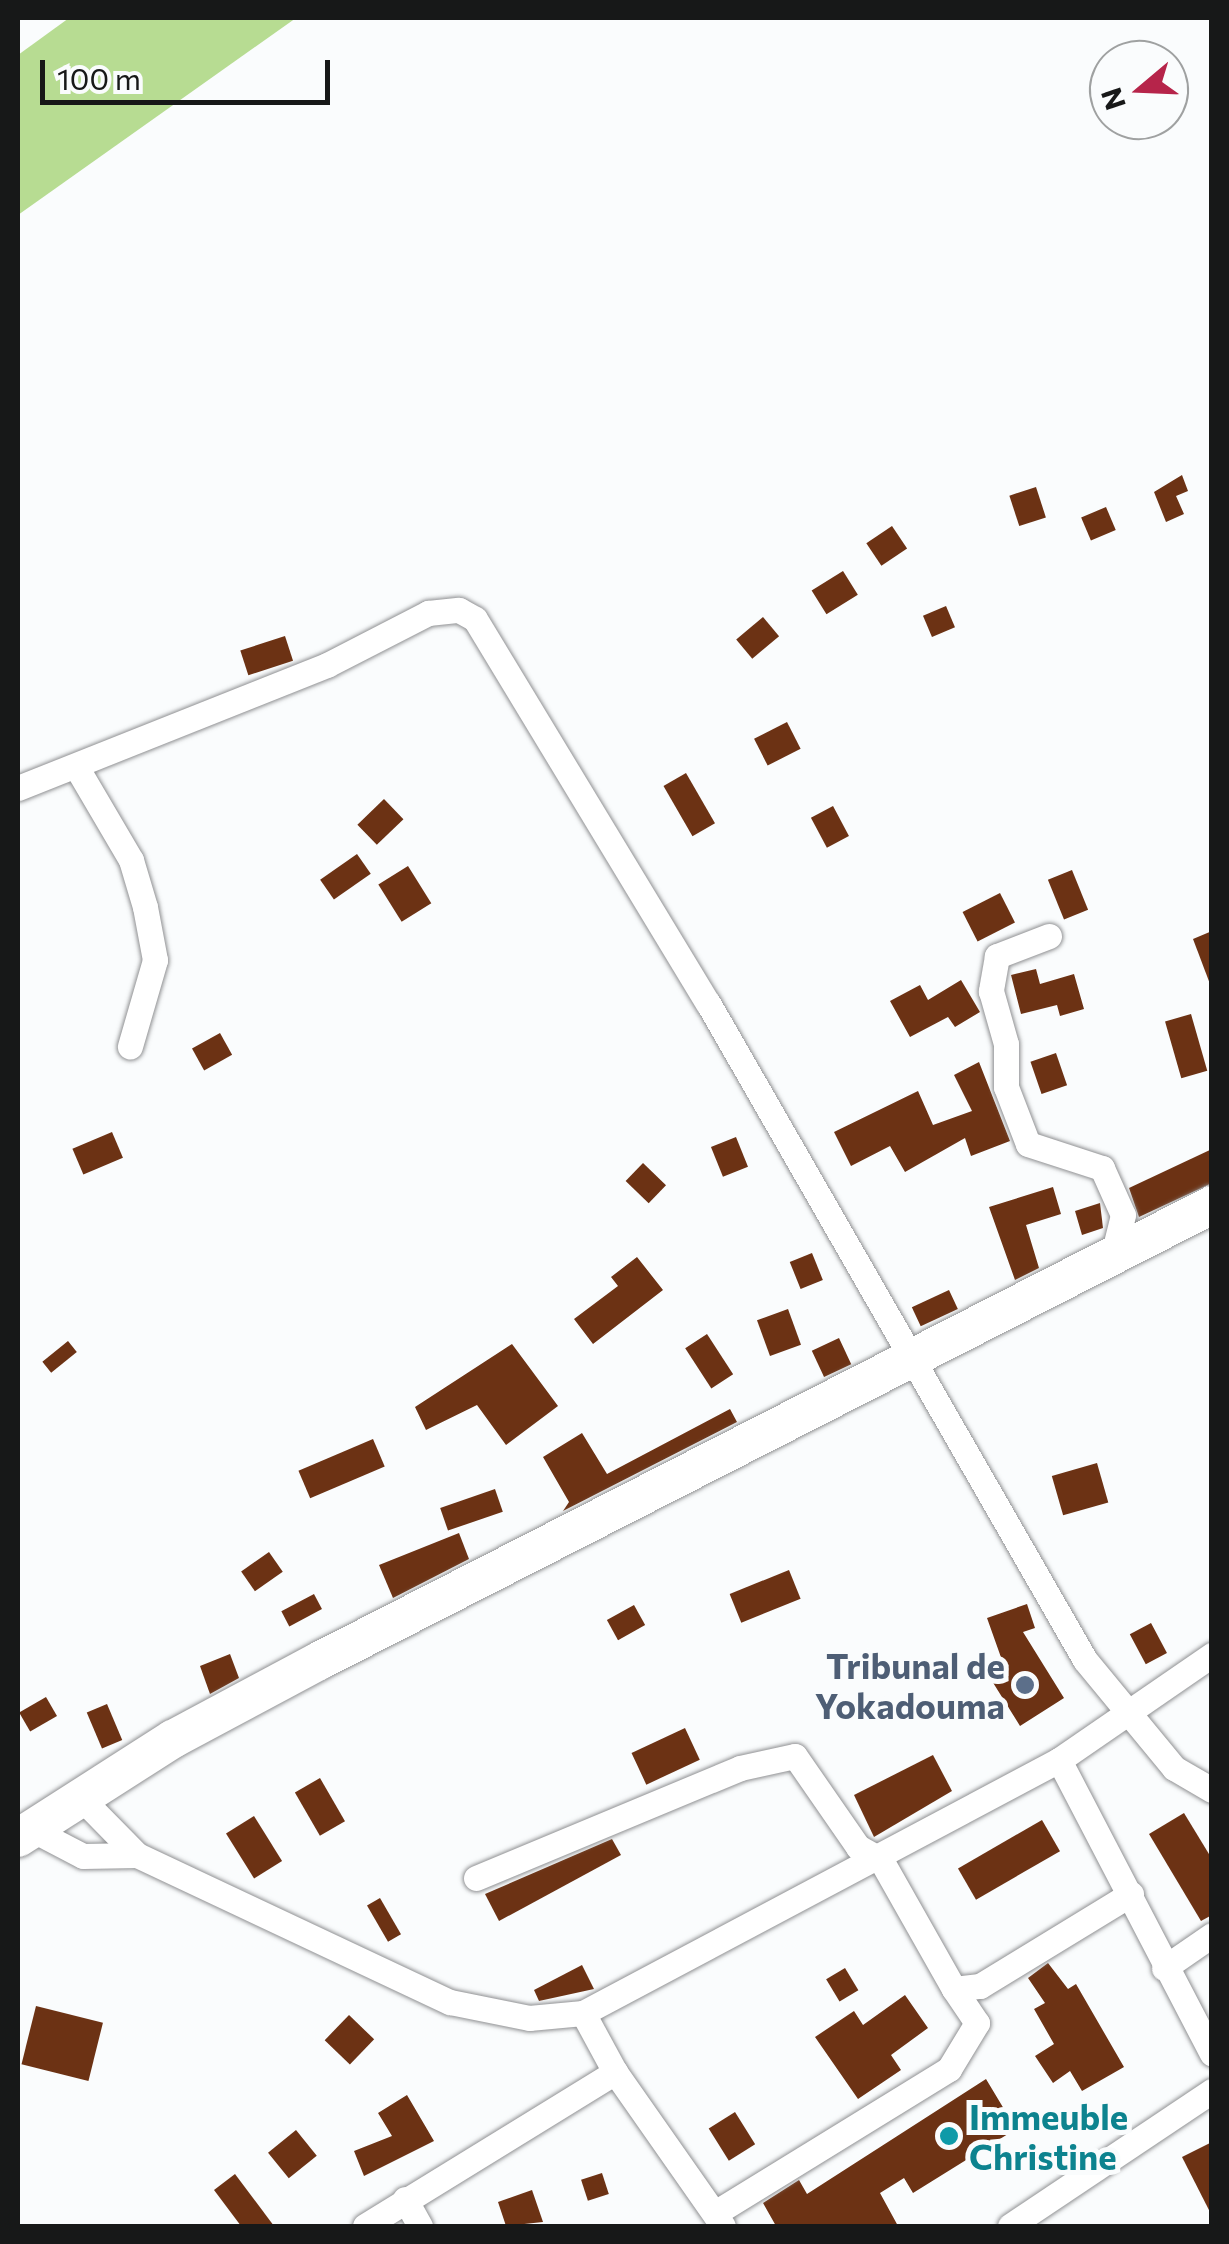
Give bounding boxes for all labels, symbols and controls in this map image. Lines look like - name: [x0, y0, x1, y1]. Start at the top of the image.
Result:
- scale bar: [45, 40, 335, 102]
- north arrow: [1089, 40, 1189, 140]
- text: 100 m: [57, 59, 141, 96]
- text: N: [1093, 84, 1132, 115]
- place label: Tribunal de Yokadouma: [815, 1644, 1005, 1726]
- marker: Tribunal de Yokadouma: [1014, 1674, 1036, 1696]
- place label: Immeuble Christine: [969, 2095, 1128, 2177]
- marker: Immeuble Christine: [938, 2125, 960, 2147]

